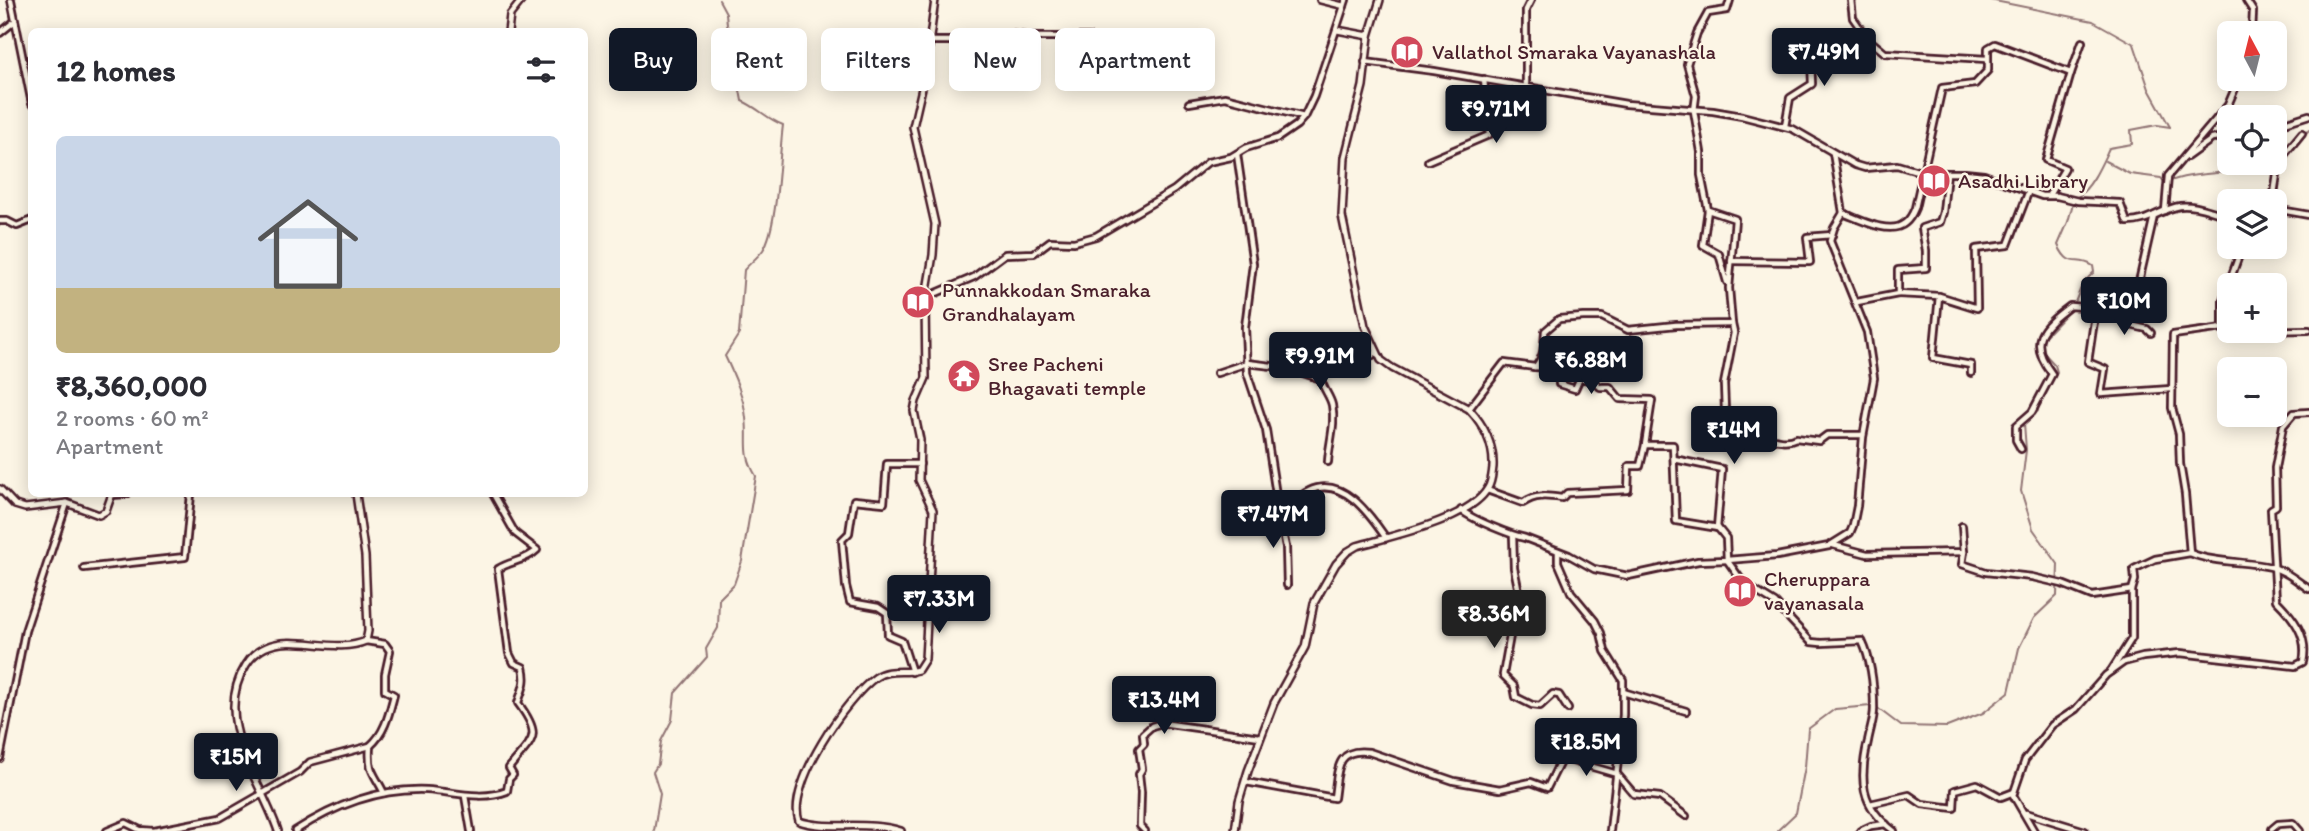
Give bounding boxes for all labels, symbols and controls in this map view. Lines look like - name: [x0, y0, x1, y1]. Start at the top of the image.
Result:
- north arrow: [2217, 21, 2287, 91]
- map controls: [2217, 21, 2287, 427]
- chip: Buy: [609, 28, 697, 91]
- chip: Rent: [711, 28, 807, 91]
- chip: Filters: [821, 28, 935, 91]
- chip: New: [949, 28, 1041, 91]
- chip: Apartment: [1055, 28, 1215, 91]
- pin: ₹7.49M: [1767, 28, 1881, 88]
- library icon: Vallathol Smaraka Vayanashala: [1388, 33, 1426, 71]
- text: ₹7.49M: [1788, 37, 1860, 65]
- place label: Vallathol Smaraka Vayanashala: [1432, 39, 1716, 64]
- icon: filters: [522, 51, 560, 89]
- text: 12 homes: [56, 52, 176, 89]
- pin: ₹9.71M: [1439, 86, 1553, 145]
- text: ₹9.71M: [1461, 94, 1531, 122]
- button: locate: [2217, 105, 2287, 175]
- library icon: Asadhi Library: [1915, 162, 1953, 200]
- place label: Asadhi Library: [1958, 168, 2088, 193]
- icon: home: [245, 181, 371, 307]
- button: layers: [2217, 189, 2287, 259]
- button: +: [2217, 273, 2287, 343]
- place label: Punnakkodan Smaraka Grandhalayam: [942, 277, 1151, 326]
- pin: ₹10M: [2083, 278, 2165, 337]
- library icon: Punnakkodan Smaraka Grandhalayam: [899, 283, 937, 321]
- text: ₹10M: [2097, 286, 2151, 314]
- pin: ₹9.91M: [1263, 332, 1377, 392]
- pin: ₹6.88M: [1534, 336, 1648, 396]
- text: ₹9.91M: [1285, 341, 1355, 369]
- text: ₹6.88M: [1555, 345, 1627, 373]
- place label: Sree Pacheni Bhagavati temple: [988, 351, 1146, 400]
- temple icon: Sree Pacheni Bhagavati temple: [945, 357, 983, 395]
- button: −: [2217, 357, 2287, 427]
- text: ₹8,360,000: [56, 367, 207, 404]
- text: 2 rooms · 60 m²: [56, 404, 209, 432]
- pin: ₹14M: [1693, 406, 1775, 466]
- text: ₹14M: [1707, 415, 1761, 443]
- text: Apartment: [56, 432, 163, 460]
- pin: ₹7.47M: [1216, 490, 1330, 550]
- text: ₹7.47M: [1237, 499, 1309, 527]
- place label: Cheruppara vayanasala: [1764, 566, 1870, 615]
- library icon: Cheruppara vayanasala: [1721, 572, 1759, 610]
- pin: ₹7.33M: [882, 576, 996, 635]
- text: ₹7.33M: [903, 584, 975, 612]
- pin: ₹8.36M: [1437, 590, 1551, 650]
- text: ₹8.36M: [1458, 599, 1530, 627]
- pin: ₹13.4M: [1107, 676, 1221, 736]
- text: ₹13.4M: [1128, 685, 1200, 713]
- pin: ₹18.5M: [1529, 718, 1643, 778]
- text: ₹18.5M: [1551, 727, 1621, 755]
- pin: ₹15M: [195, 734, 277, 793]
- text: ₹15M: [210, 742, 262, 770]

